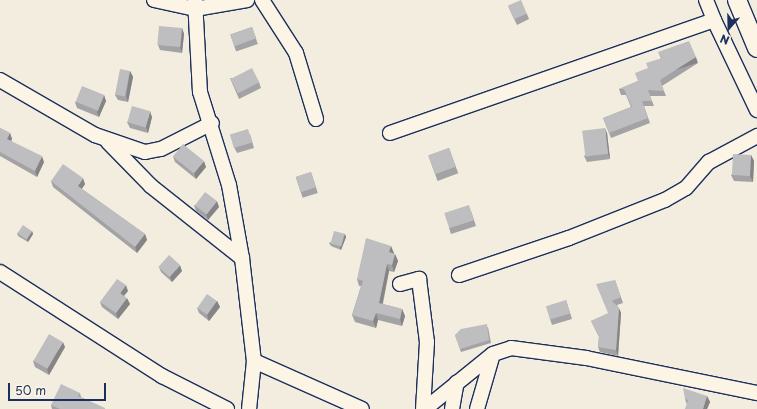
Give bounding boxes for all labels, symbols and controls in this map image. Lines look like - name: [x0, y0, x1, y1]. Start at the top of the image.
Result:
- north arrow: [709, 8, 749, 48]
- text: N: [718, 30, 732, 49]
- scale bar: [10, 375, 108, 401]
- text: 50 m: [15, 381, 46, 399]

